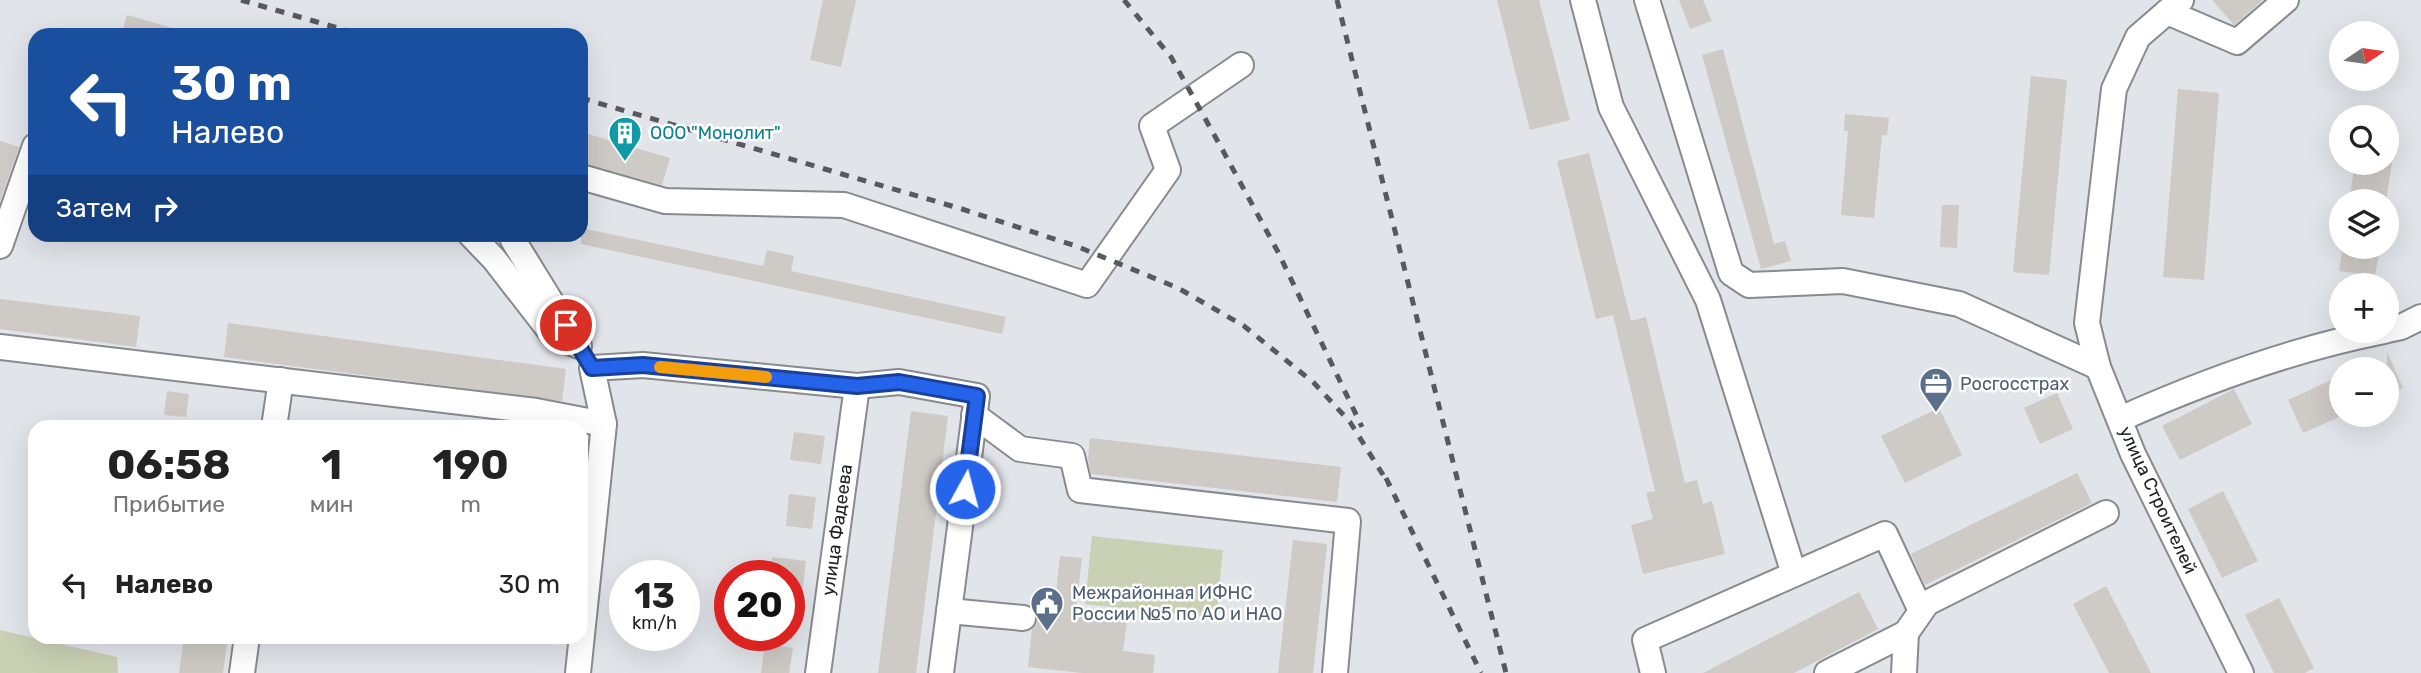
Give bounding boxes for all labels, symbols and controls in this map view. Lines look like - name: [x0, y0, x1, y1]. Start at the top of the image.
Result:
- north arrow: [2329, 21, 2399, 91]
- map controls: [2329, 21, 2399, 427]
- text: 30 m: [171, 54, 292, 112]
- icon: left: [56, 56, 147, 147]
- button: search: [2329, 105, 2399, 175]
- text: Налево: [171, 113, 284, 151]
- building icon: ООО "Монолит": [606, 114, 644, 163]
- place label: ООО "Монолит": [650, 122, 781, 144]
- icon: right: [146, 189, 184, 227]
- button: layers: [2329, 189, 2399, 259]
- text: Затем: [56, 193, 132, 224]
- button: +: [2329, 273, 2399, 343]
- pin: [536, 295, 596, 355]
- icon: arrive: [547, 306, 585, 344]
- button: −: [2329, 357, 2399, 427]
- office icon: Росгосстрах: [1917, 365, 1955, 414]
- place label: Росгосстрах: [1960, 373, 2069, 395]
- street label: улица Строителей: [2114, 423, 2202, 577]
- text: 06:58: [107, 440, 231, 490]
- text: 1: [321, 440, 342, 490]
- text: 190: [433, 440, 509, 490]
- position arrow: [928, 452, 1002, 526]
- street label: улица Фадеева: [817, 463, 857, 597]
- text: Прибытие: [113, 490, 225, 518]
- text: мин: [310, 490, 354, 518]
- text: m: [461, 490, 481, 518]
- speed limit sign: 20: [714, 560, 805, 651]
- icon: left: [56, 566, 94, 604]
- text: Налево: [115, 569, 213, 600]
- text: 30 m: [498, 569, 560, 600]
- text: 13: [634, 575, 675, 617]
- place label: Межрайонная ИФНС России №5 по АО и НАО: [1072, 582, 1283, 625]
- public building icon: Межрайонная ИФНС России №5 по АО и НАО: [1028, 584, 1066, 633]
- text: km/h: [632, 612, 677, 634]

